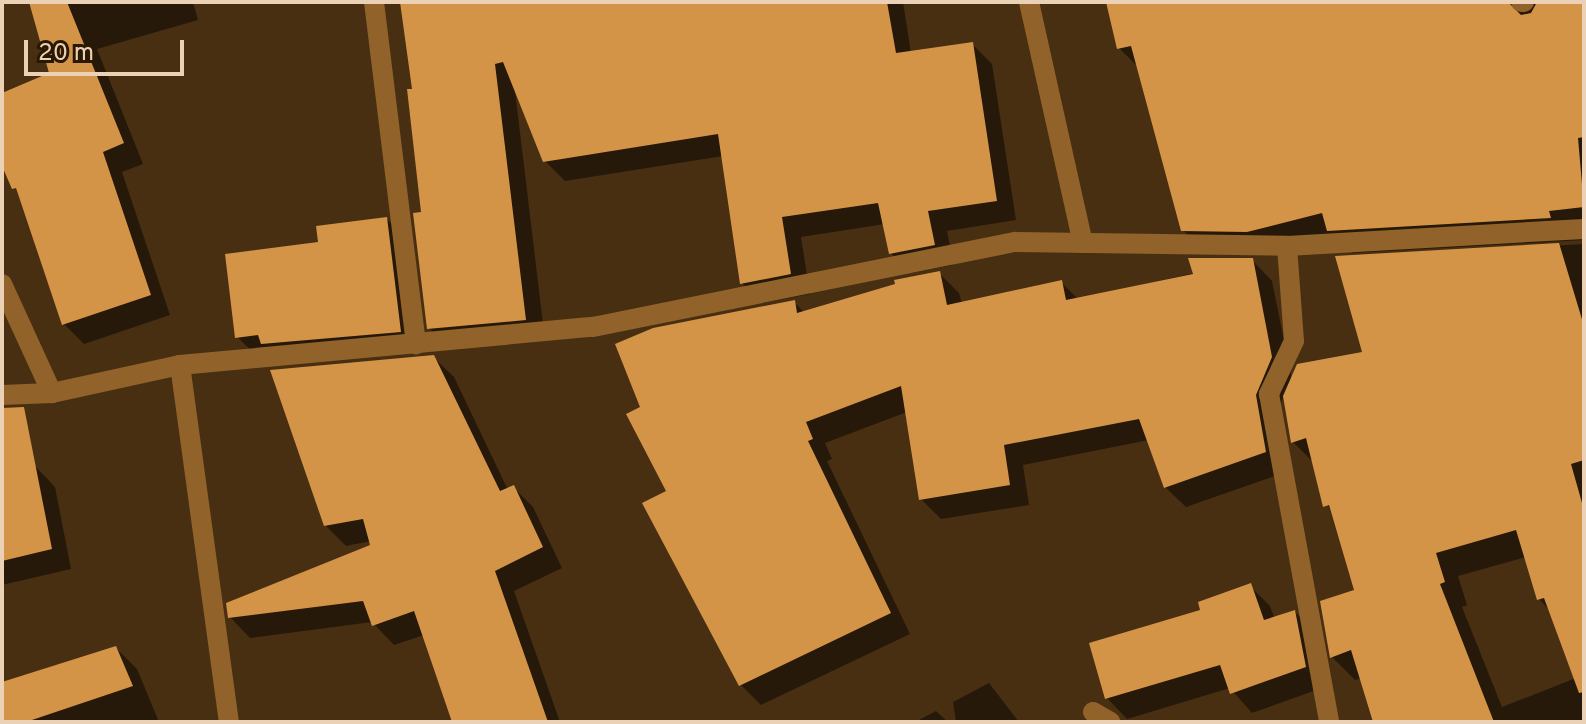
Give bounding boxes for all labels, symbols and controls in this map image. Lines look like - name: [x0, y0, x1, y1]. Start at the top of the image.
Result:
- scale bar: [28, 24, 188, 74]
- text: 20 m: [38, 39, 94, 69]

